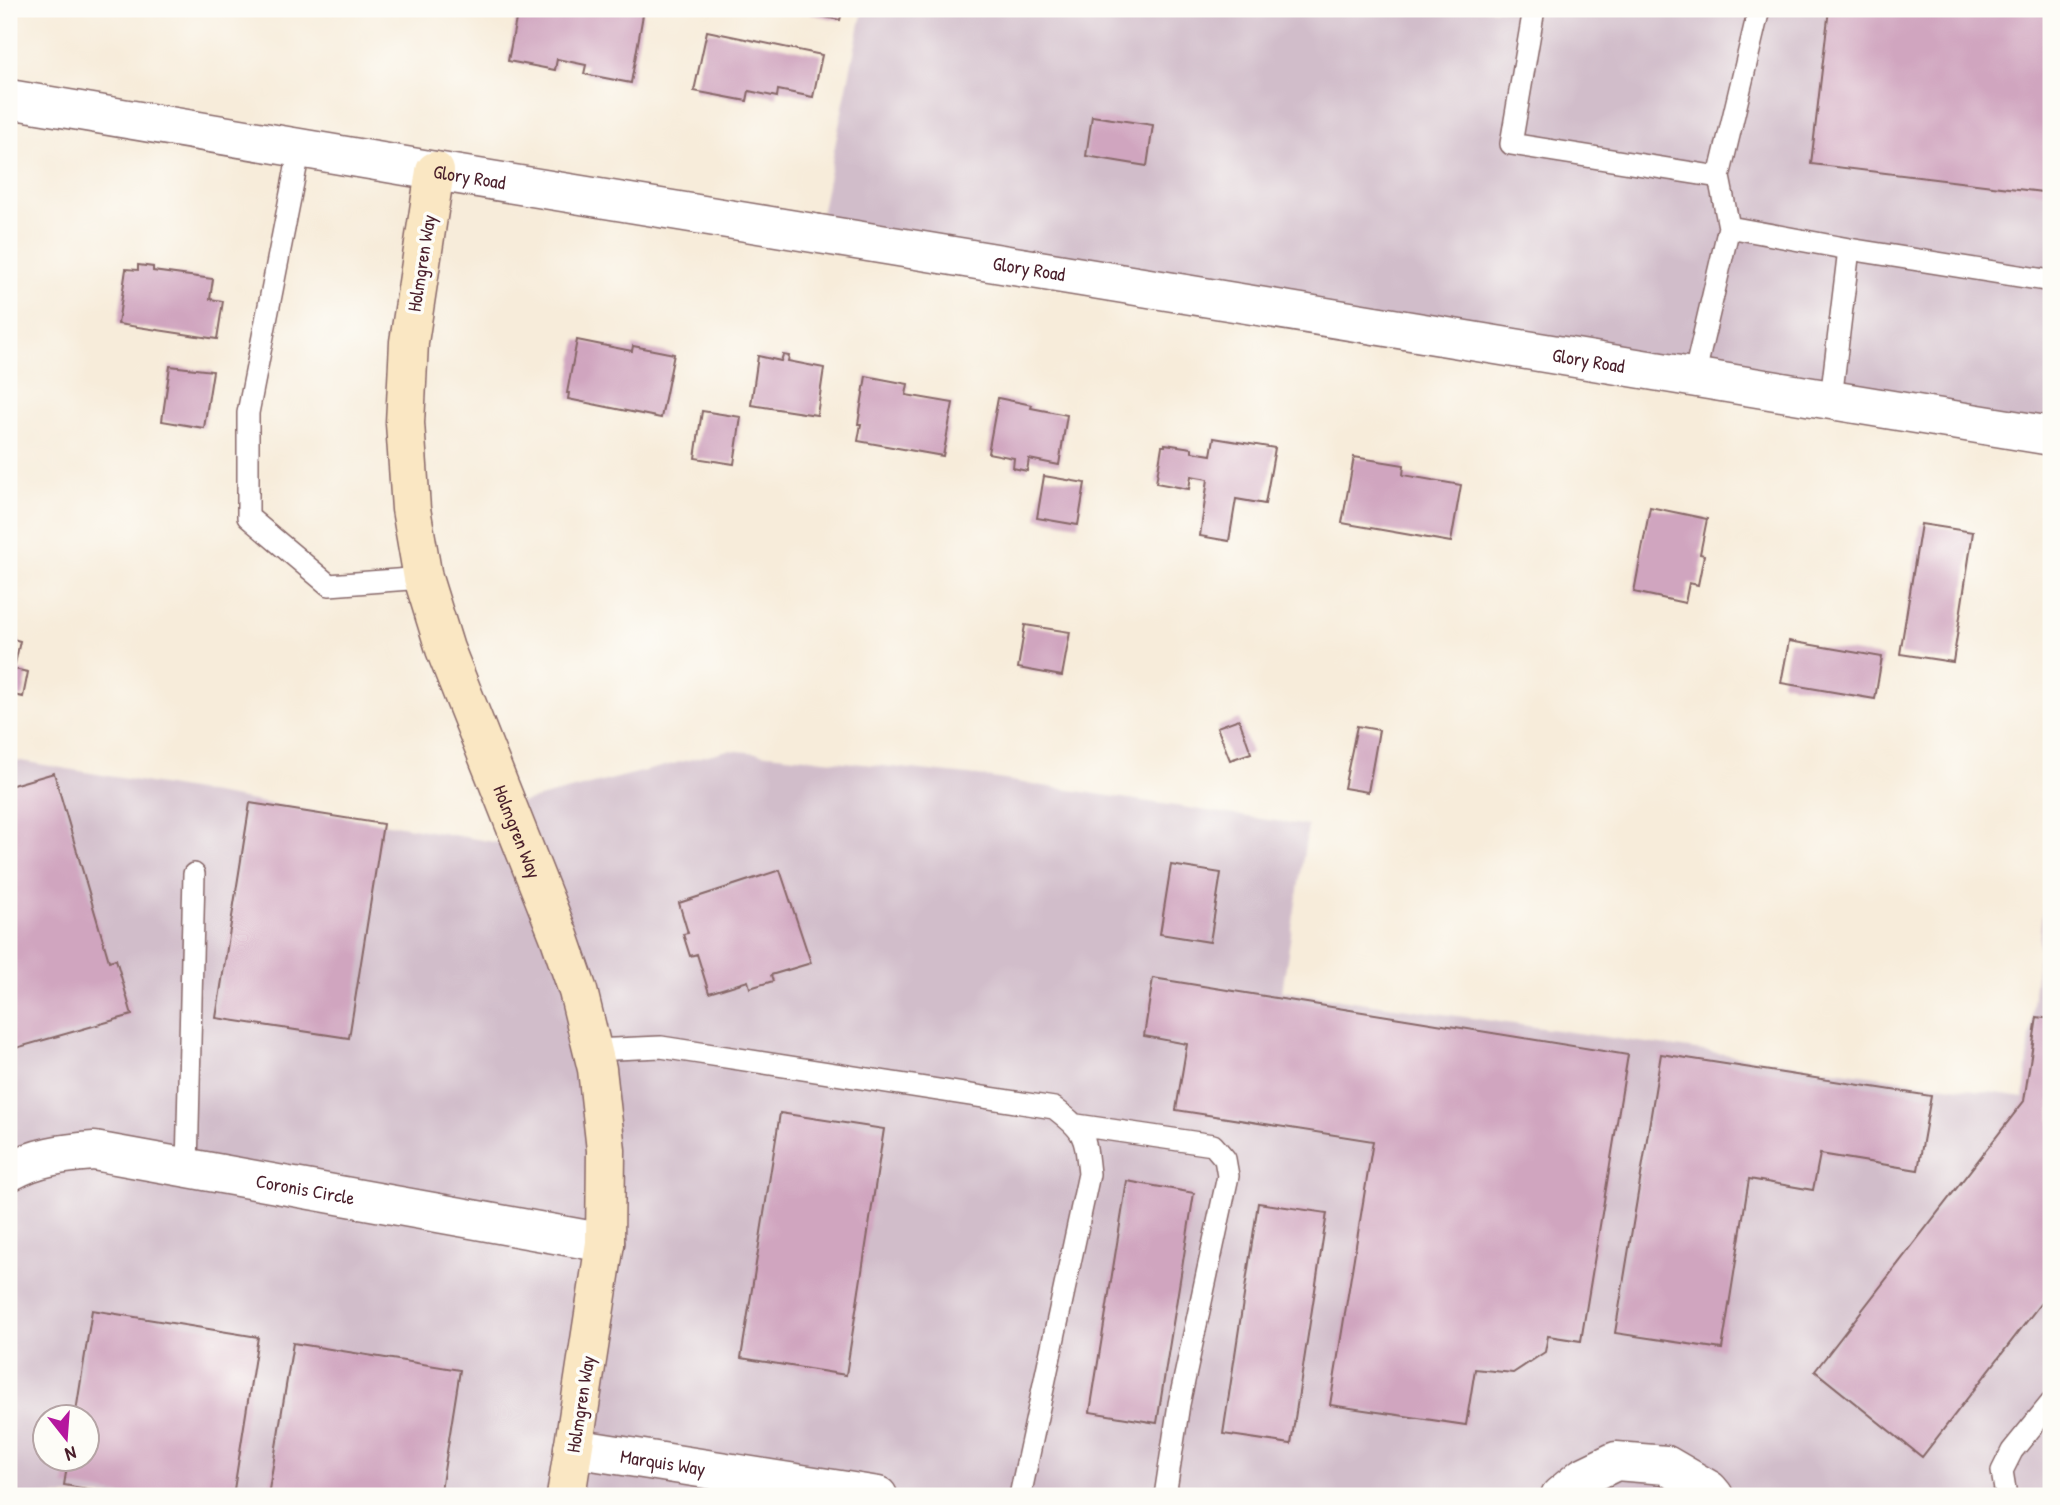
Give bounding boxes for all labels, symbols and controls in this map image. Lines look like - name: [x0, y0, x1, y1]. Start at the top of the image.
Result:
- street label: Glory Road: [431, 158, 508, 195]
- street label: Holmgren Way: [400, 213, 442, 313]
- street label: Glory Road: [991, 250, 1068, 287]
- street label: Glory Road: [1551, 341, 1627, 379]
- street label: Holmgren Way: [487, 781, 548, 882]
- street label: Coronis Circle: [254, 1167, 357, 1211]
- street label: Holmgren Way: [559, 1354, 601, 1454]
- north arrow: [32, 1404, 102, 1474]
- text: N: [62, 1440, 80, 1468]
- street label: Marquis Way: [619, 1443, 707, 1482]

